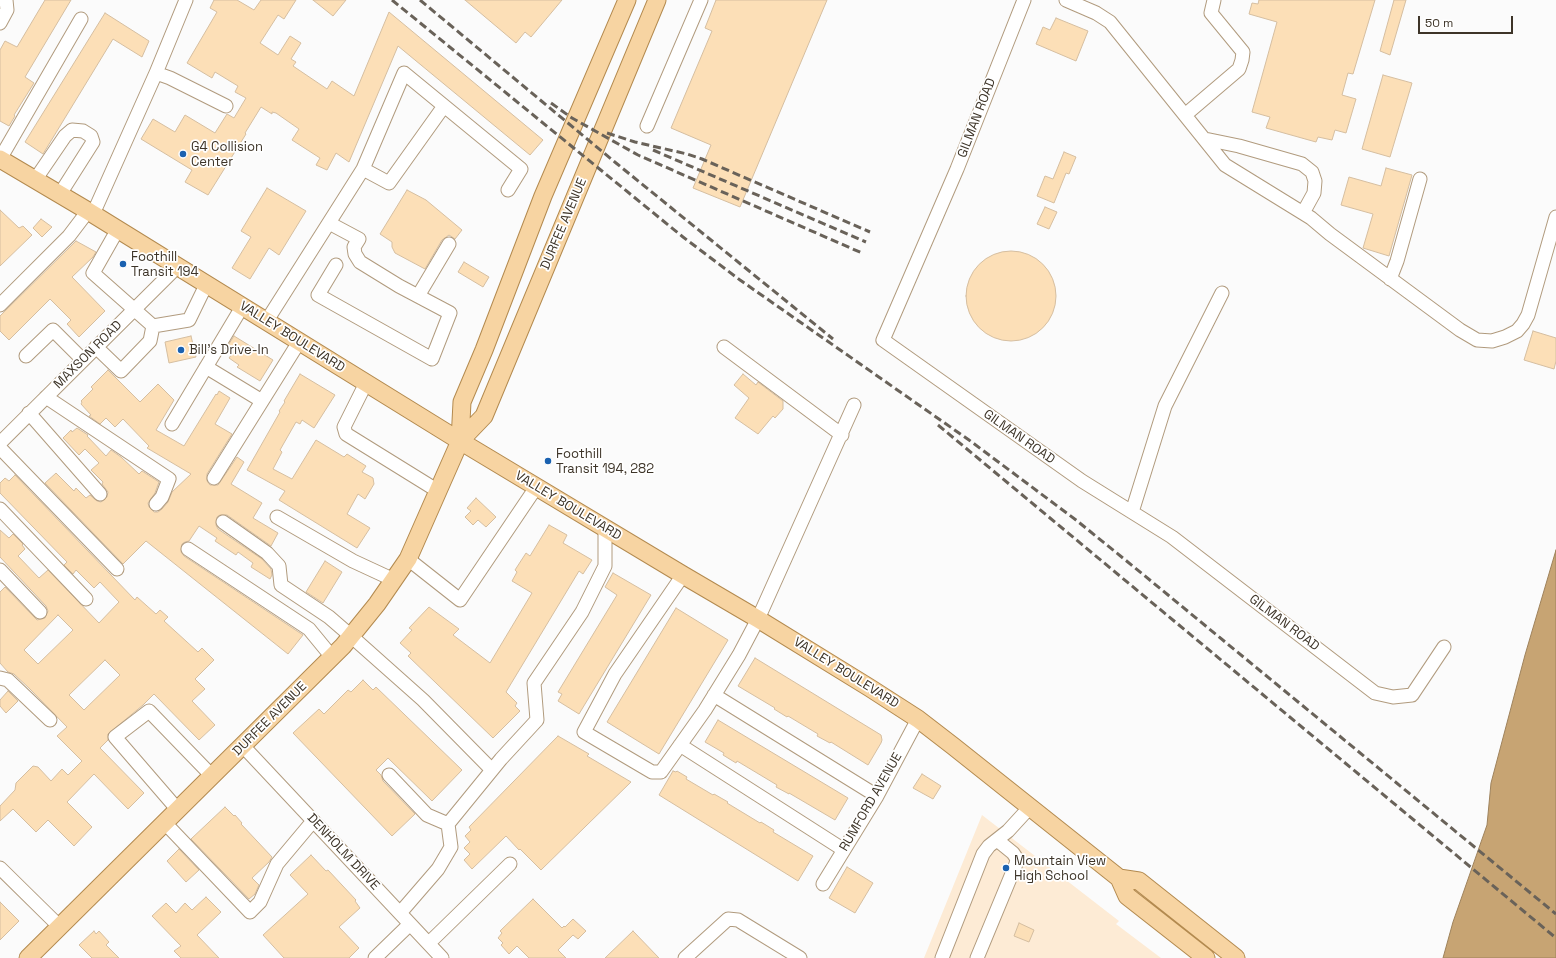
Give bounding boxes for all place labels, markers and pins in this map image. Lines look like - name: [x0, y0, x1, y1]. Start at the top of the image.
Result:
- place label: G4 Collision Center: [191, 139, 263, 170]
- marker: G4 Collision Center: [178, 149, 188, 159]
- place label: Foothill Transit 194: [131, 249, 199, 280]
- marker: Foothill Transit 194: [118, 259, 128, 269]
- place label: Bill's Drive-In: [189, 342, 269, 358]
- marker: Bill's Drive-In: [176, 345, 186, 355]
- place label: Foothill Transit 194, 282: [556, 446, 654, 477]
- marker: Foothill Transit 194, 282: [543, 456, 553, 466]
- place label: Mountain View High School: [1014, 853, 1106, 884]
- marker: Mountain View High School: [1001, 863, 1011, 873]

